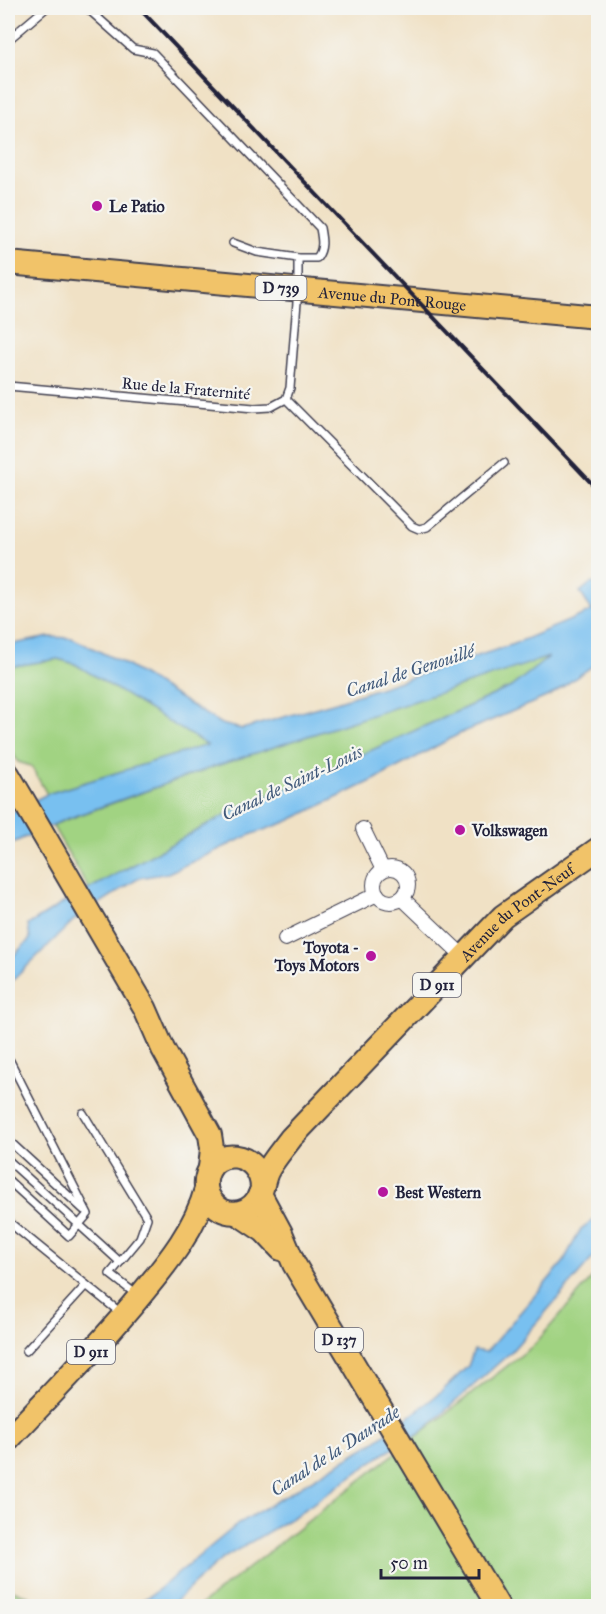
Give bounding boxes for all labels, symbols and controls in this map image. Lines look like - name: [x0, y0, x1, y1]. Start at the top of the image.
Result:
- place label: Le Patio: [109, 197, 165, 216]
- marker: Le Patio: [90, 199, 104, 213]
- road number: D 739: [256, 276, 306, 300]
- street label: Avenue du Pont Rouge: [317, 282, 467, 315]
- street label: Rue de la Fraternité: [121, 373, 251, 404]
- water label: Canal de Genouillé: [343, 639, 480, 702]
- water label: Canal de Saint-Louis: [218, 740, 367, 825]
- place label: Volkswagen: [471, 821, 548, 841]
- marker: Volkswagen: [453, 823, 467, 837]
- street label: Avenue du Pont-Neuf: [455, 858, 580, 966]
- place label: Toyota - Toys Motors: [273, 938, 359, 976]
- marker: Toyota - Toys Motors: [364, 949, 378, 963]
- road number: D 911: [413, 973, 461, 997]
- place label: Best Western: [395, 1183, 482, 1202]
- marker: Best Western: [376, 1185, 390, 1199]
- road number: D 137: [315, 1328, 363, 1352]
- road number: D 911: [67, 1340, 115, 1364]
- water label: Canal de la Daurade: [266, 1400, 405, 1501]
- scale bar: [381, 1542, 478, 1580]
- text: 50 m: [390, 1552, 428, 1574]

